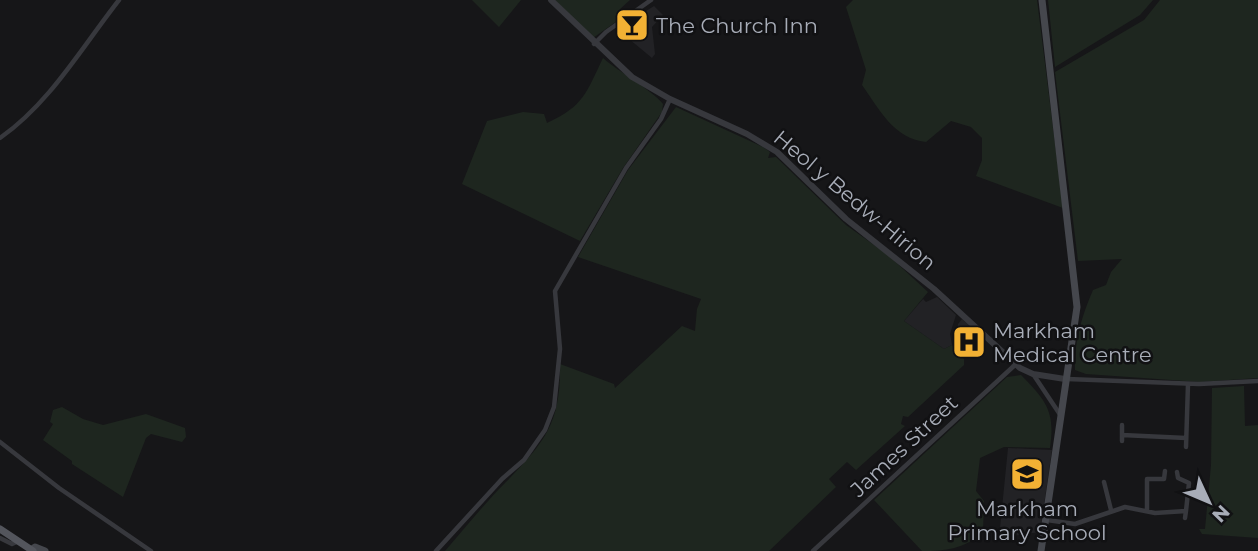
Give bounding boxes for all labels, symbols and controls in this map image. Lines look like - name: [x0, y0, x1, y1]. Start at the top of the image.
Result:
- bar icon: The Church Inn: [613, 6, 651, 44]
- place label: The Church Inn: [656, 13, 818, 38]
- street label: Heol y Bedw-Hirion: [769, 125, 941, 275]
- place label: Markham Medical Centre: [993, 318, 1152, 367]
- hospital icon: Markham Medical Centre: [950, 323, 988, 361]
- street label: James Street: [845, 390, 963, 503]
- school or university icon: Markham Primary School: [1008, 455, 1046, 493]
- north arrow: [1174, 467, 1244, 537]
- place label: Markham Primary School: [947, 496, 1107, 545]
- text: N: [1207, 500, 1234, 527]

